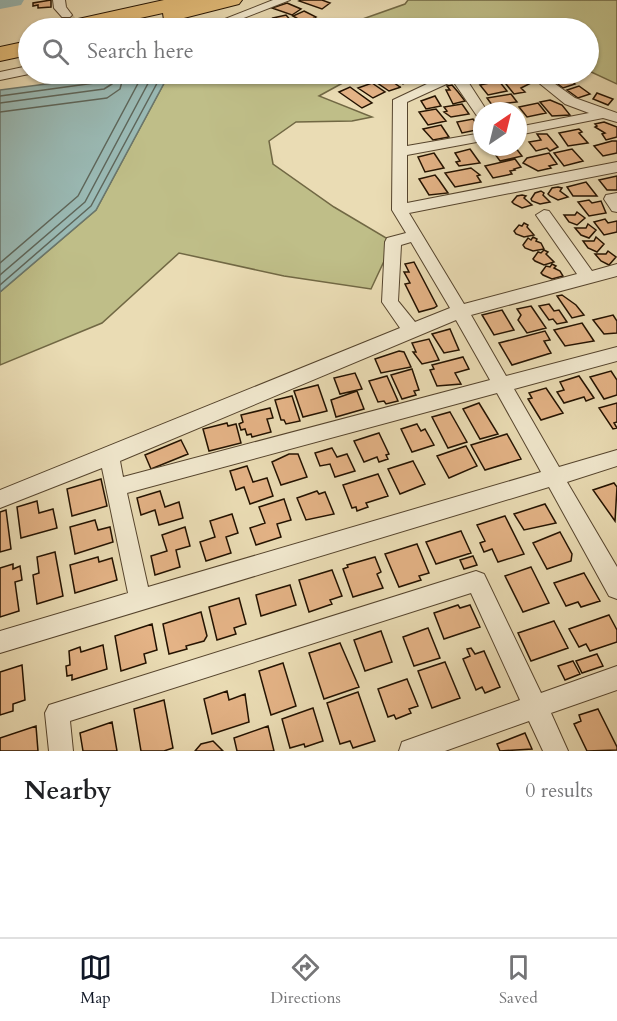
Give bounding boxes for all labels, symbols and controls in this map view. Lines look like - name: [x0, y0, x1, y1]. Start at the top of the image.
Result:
- search box: [18, 18, 599, 84]
- icon: search: [39, 35, 72, 68]
- text: Search here: [87, 36, 194, 66]
- north arrow: [473, 102, 527, 156]
- text: Nearby: [24, 773, 112, 808]
- text: 0 results: [525, 777, 593, 804]
- tab: Map: [79, 951, 112, 1009]
- tab: Directions: [270, 951, 341, 1009]
- tab: Saved: [499, 951, 538, 1009]

